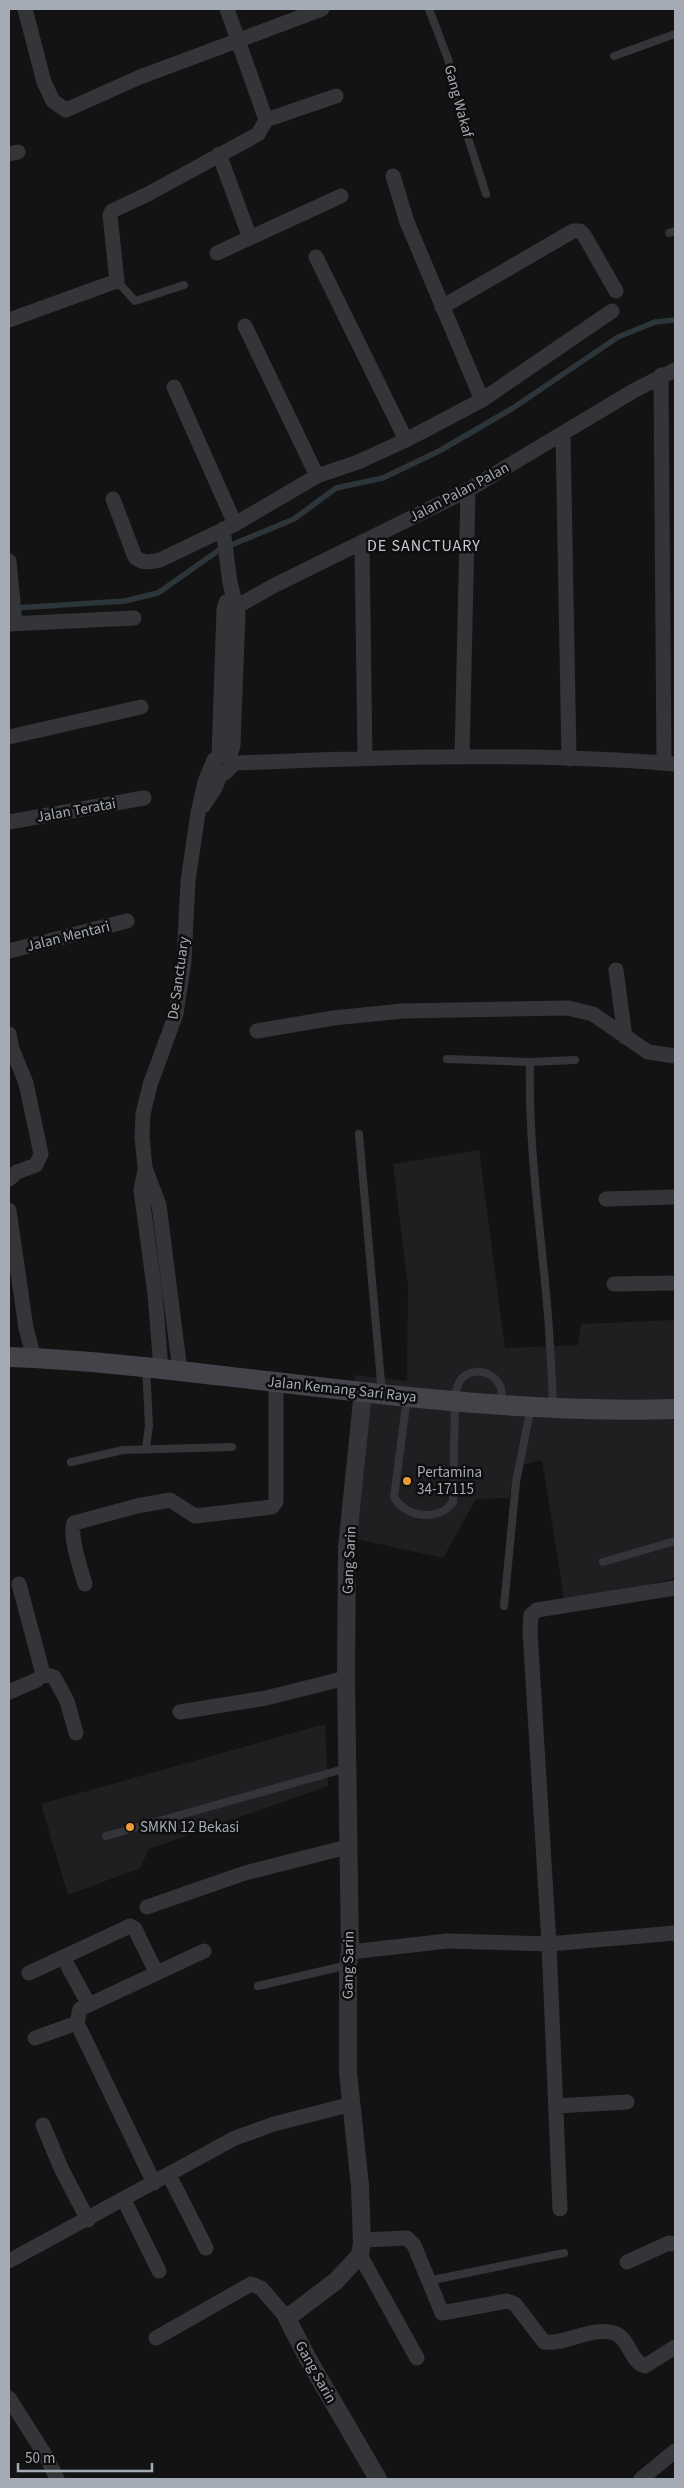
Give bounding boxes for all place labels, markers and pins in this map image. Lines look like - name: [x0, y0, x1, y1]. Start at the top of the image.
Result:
- place label: Pertamina 34-17115: [417, 1462, 482, 1500]
- marker: Pertamina 34-17115: [401, 1475, 413, 1487]
- place label: SMKN 12 Bekasi: [140, 1817, 239, 1838]
- marker: SMKN 12 Bekasi: [124, 1821, 136, 1833]

